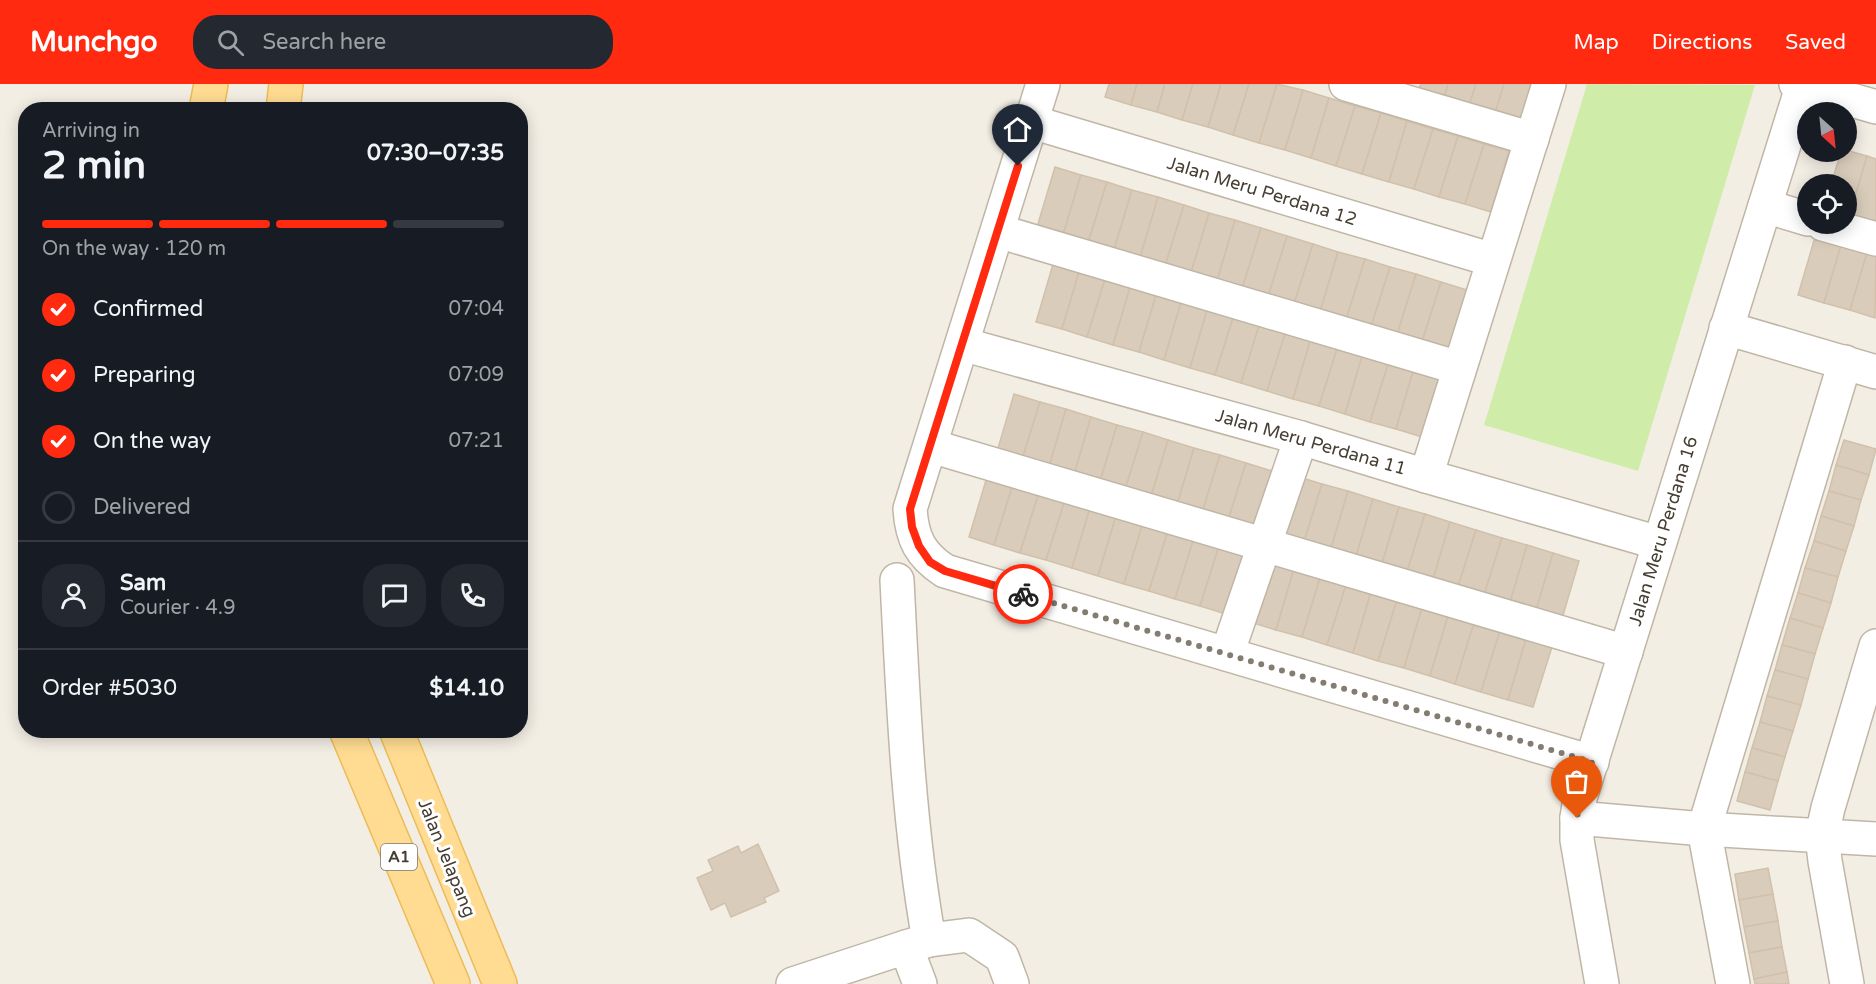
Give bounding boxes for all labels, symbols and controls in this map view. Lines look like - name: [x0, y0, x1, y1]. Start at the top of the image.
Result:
- search box: [193, 15, 613, 69]
- text: Munchgo: [30, 25, 157, 59]
- icon: search: [214, 26, 247, 59]
- text: Search here: [262, 29, 386, 55]
- text: Map: [1573, 30, 1619, 55]
- text: Directions: [1652, 30, 1752, 55]
- text: Saved: [1785, 30, 1846, 55]
- north arrow: [1797, 102, 1857, 162]
- map controls: [1797, 102, 1857, 234]
- pin: [992, 104, 1043, 166]
- icon: home: [1001, 113, 1034, 146]
- text: Arriving in: [42, 119, 140, 143]
- text: 07:30–07:35: [367, 140, 504, 166]
- text: 2 min: [42, 142, 146, 189]
- street label: Jalan Meru Perdana 12: [1165, 152, 1359, 230]
- button: locate: [1797, 174, 1857, 234]
- text: On the way · 120 m: [42, 237, 226, 261]
- icon: check: [42, 293, 75, 326]
- text: Confirmed: [93, 296, 203, 322]
- text: 07:04: [449, 297, 504, 321]
- icon: check: [42, 359, 75, 392]
- text: Preparing: [93, 362, 196, 388]
- text: 07:09: [449, 363, 504, 387]
- street label: Jalan Meru Perdana 11: [1213, 404, 1409, 480]
- icon: check: [42, 425, 75, 458]
- text: On the way: [93, 428, 211, 454]
- text: 07:21: [449, 429, 504, 453]
- street label: Jalan Meru Perdana 16: [1624, 434, 1702, 628]
- text: Delivered: [93, 494, 191, 520]
- button: person: [42, 564, 105, 627]
- button: chat: [363, 564, 426, 627]
- button: phone: [441, 564, 504, 627]
- courier: [993, 564, 1053, 624]
- text: Sam: [120, 570, 166, 596]
- icon: bike: [1007, 578, 1040, 611]
- text: Courier · 4.9: [120, 596, 235, 620]
- text: Order #5030: [42, 675, 177, 701]
- text: $14.10: [429, 675, 504, 701]
- pin: [1551, 756, 1602, 818]
- icon: bag: [1560, 765, 1593, 798]
- street label: Jalan Jelapang: [413, 796, 481, 920]
- road number: A1: [381, 844, 417, 870]

